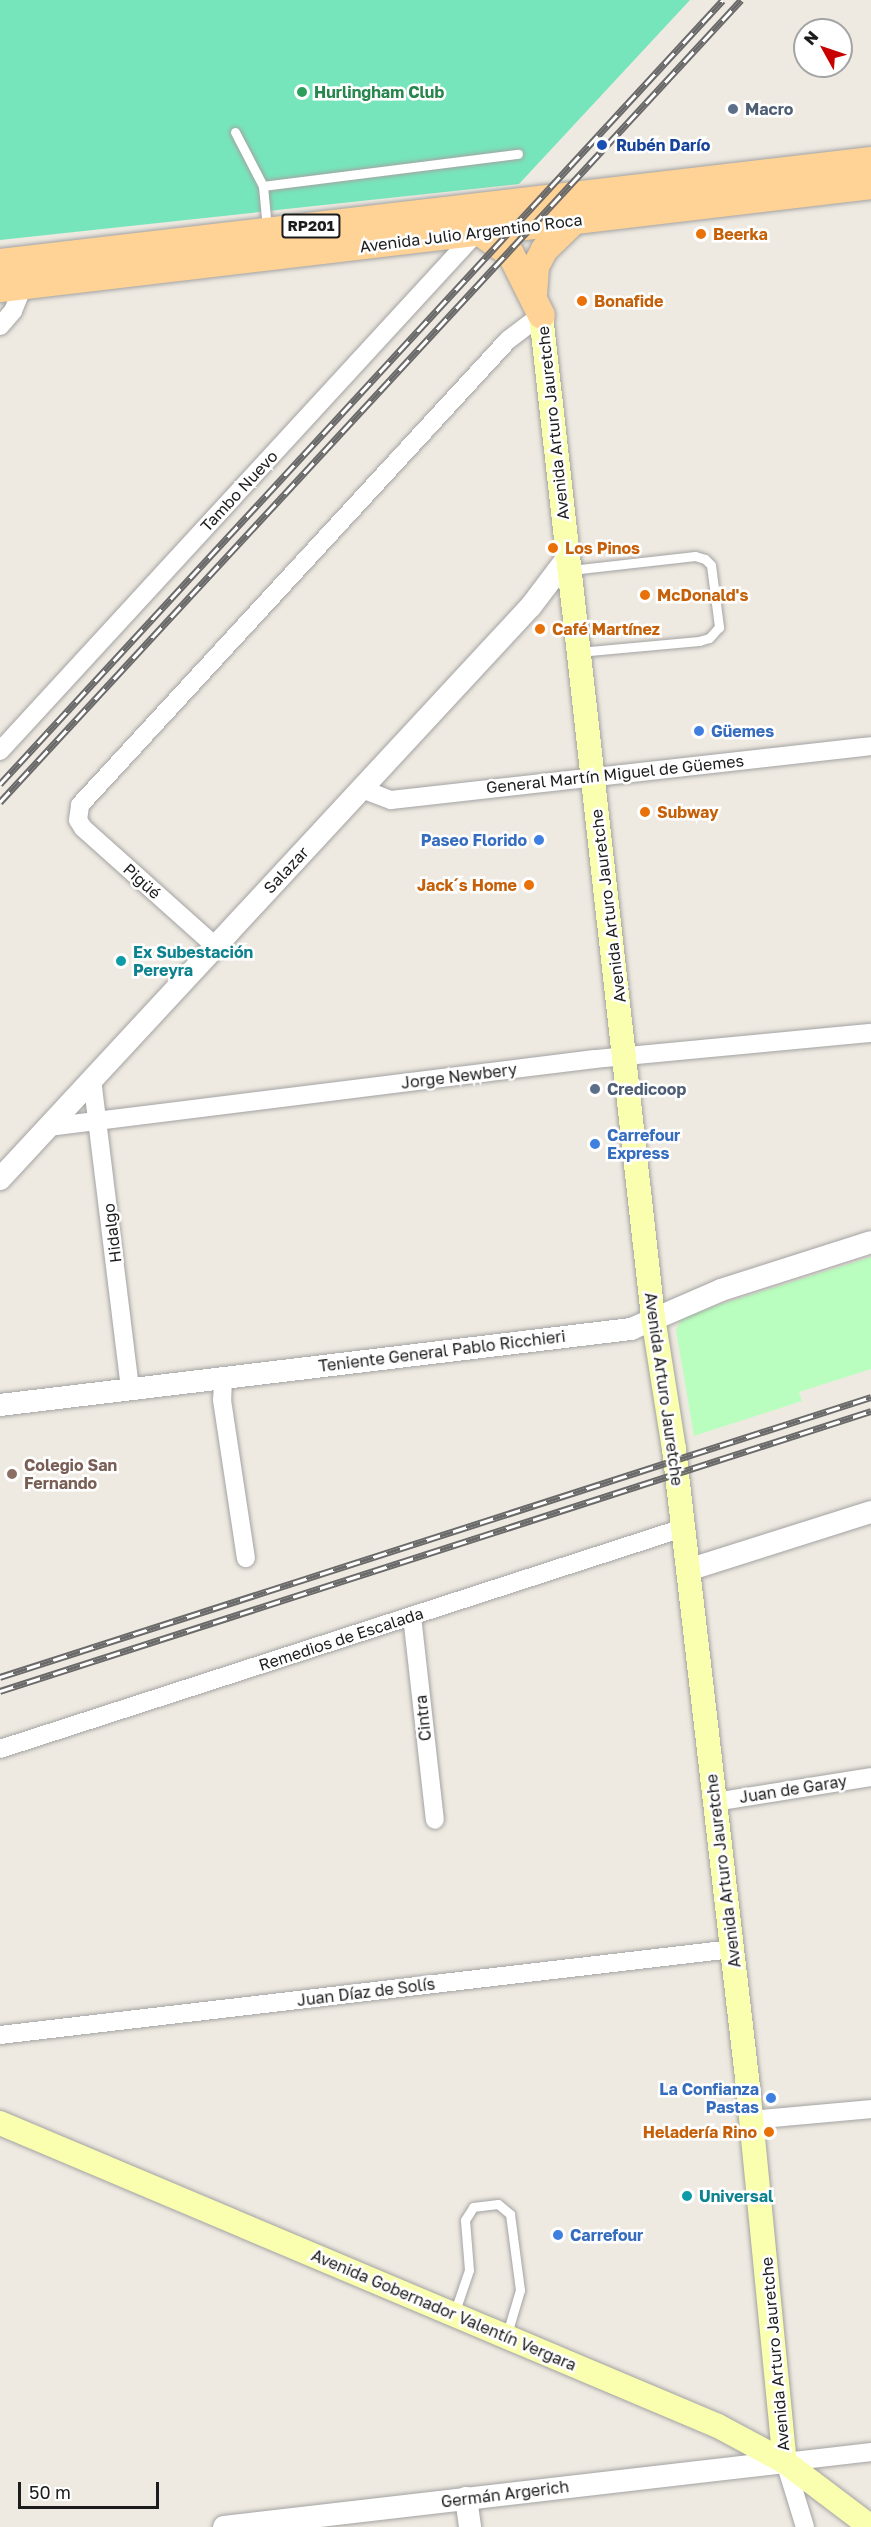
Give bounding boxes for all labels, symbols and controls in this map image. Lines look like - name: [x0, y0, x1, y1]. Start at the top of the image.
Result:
- north arrow: [793, 18, 853, 78]
- text: N: [799, 27, 822, 49]
- place label: Hurlingham Club: [314, 82, 444, 102]
- marker: Hurlingham Club: [295, 85, 309, 99]
- place label: Macro: [745, 99, 793, 119]
- marker: Macro: [726, 102, 740, 116]
- place label: Rubén Darío: [616, 135, 710, 155]
- marker: Rubén Darío: [593, 136, 611, 154]
- street label: Avenida Julio Argentino Roca: [359, 210, 583, 256]
- road number: RP201: [281, 214, 341, 238]
- place label: Beerka: [713, 224, 768, 244]
- marker: Beerka: [694, 227, 708, 241]
- place label: Bonafide: [594, 291, 663, 311]
- marker: Bonafide: [575, 294, 589, 308]
- street label: Avenida Arturo Jauretche: [533, 325, 573, 521]
- street label: Tambo Nuevo: [196, 446, 282, 536]
- place label: Los Pinos: [565, 538, 640, 558]
- marker: Los Pinos: [546, 541, 560, 555]
- place label: McDonald's: [657, 585, 748, 605]
- marker: McDonald's: [638, 588, 652, 602]
- place label: Café Martínez: [552, 619, 660, 639]
- marker: Café Martínez: [533, 622, 547, 636]
- place label: Güemes: [711, 721, 774, 741]
- marker: Güemes: [692, 724, 706, 738]
- street label: General Martín Miguel de Güemes: [485, 751, 745, 797]
- place label: Subway: [657, 802, 719, 822]
- marker: Subway: [638, 805, 652, 819]
- street label: Avenida Arturo Jauretche: [587, 808, 629, 1004]
- place label: Paseo Florido: [421, 830, 527, 850]
- marker: Paseo Florido: [532, 833, 546, 847]
- street label: Salazar: [260, 843, 312, 897]
- street label: Pigüé: [119, 859, 165, 903]
- place label: Jack´s Home: [417, 875, 517, 895]
- marker: Jack´s Home: [522, 878, 536, 892]
- place label: Ex Subestación Pereyra: [133, 942, 253, 980]
- marker: Ex Subestación Pereyra: [114, 954, 128, 968]
- street label: Jorge Newbery: [400, 1059, 518, 1093]
- place label: Credicoop: [607, 1079, 686, 1099]
- marker: Credicoop: [588, 1082, 602, 1096]
- place label: Carrefour Express: [607, 1125, 680, 1163]
- marker: Carrefour Express: [588, 1137, 602, 1151]
- street label: Hidalgo: [99, 1202, 125, 1264]
- street label: Avenida Arturo Jauretche: [641, 1291, 687, 1487]
- street label: Teniente General Pablo Ricchieri: [317, 1326, 567, 1376]
- place label: Colegio San Fernando: [24, 1455, 117, 1493]
- marker: Colegio San Fernando: [5, 1467, 19, 1481]
- street label: Remedios de Escalada: [256, 1603, 426, 1675]
- street label: Cintra: [411, 1694, 435, 1742]
- street label: Juan de Garay: [738, 1771, 848, 1807]
- street label: Avenida Arturo Jauretche: [702, 1773, 744, 1969]
- street label: Juan Díaz de Solís: [296, 1974, 436, 2010]
- place label: La Confianza Pastas: [659, 2079, 759, 2117]
- marker: La Confianza Pastas: [764, 2091, 778, 2105]
- place label: Heladería Rino: [643, 2122, 757, 2142]
- marker: Heladería Rino: [762, 2125, 776, 2139]
- place label: Universal: [699, 2186, 773, 2206]
- marker: Universal: [680, 2189, 694, 2203]
- place label: Carrefour: [570, 2225, 643, 2245]
- marker: Carrefour: [551, 2228, 565, 2242]
- street label: Avenida Gobernador Valentín Vergara: [309, 2245, 579, 2375]
- street label: Avenida Arturo Jauretche: [757, 2256, 793, 2452]
- scale bar: [21, 2470, 162, 2508]
- street label: Germán Argerich: [440, 2477, 570, 2511]
- text: 50 m: [29, 2481, 71, 2503]

